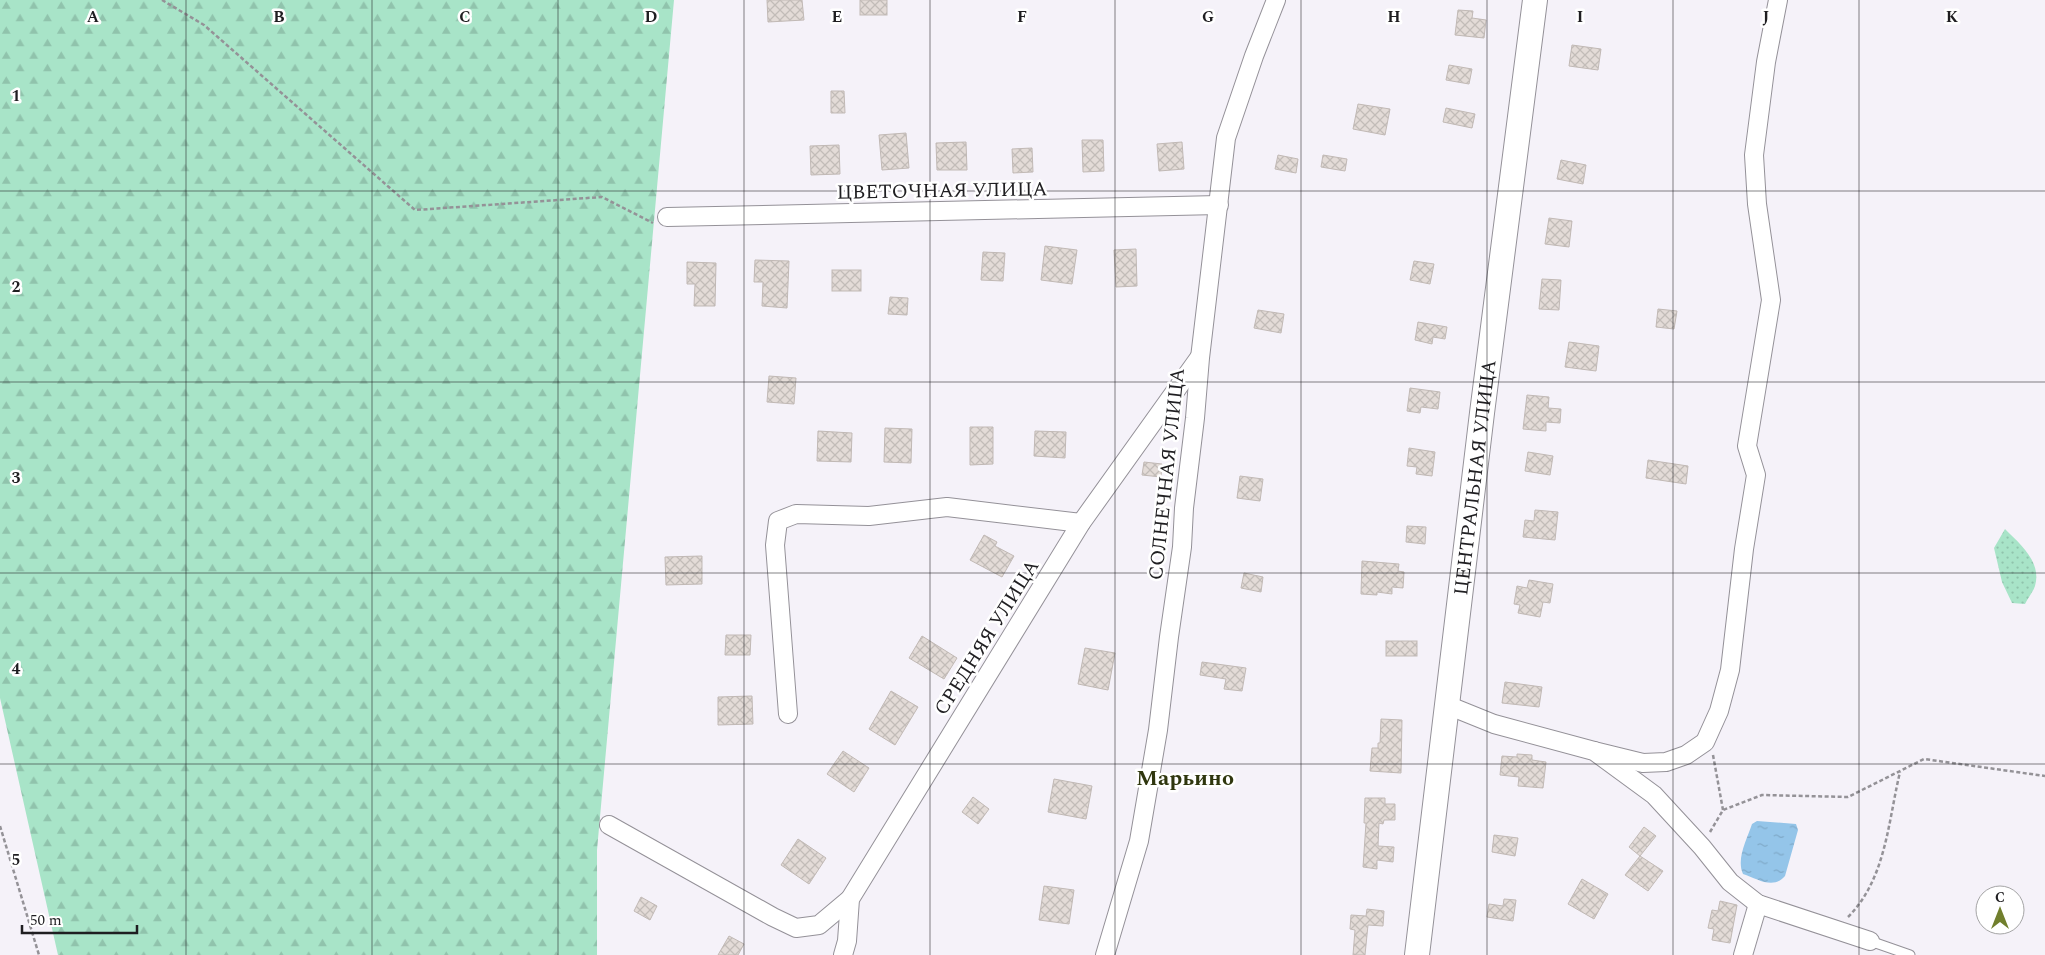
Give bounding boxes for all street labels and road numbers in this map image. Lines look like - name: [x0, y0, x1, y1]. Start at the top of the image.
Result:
- street label: ЦВЕТОЧНАЯ УЛИЦА: [836, 174, 1048, 208]
- street label: ЦЕНТРАЛЬНАЯ УЛИЦА: [1446, 358, 1505, 597]
- street label: СОЛНЕЧНАЯ УЛИЦА: [1141, 366, 1193, 582]
- street label: СРЕДНЯЯ УЛИЦА: [927, 554, 1047, 721]

